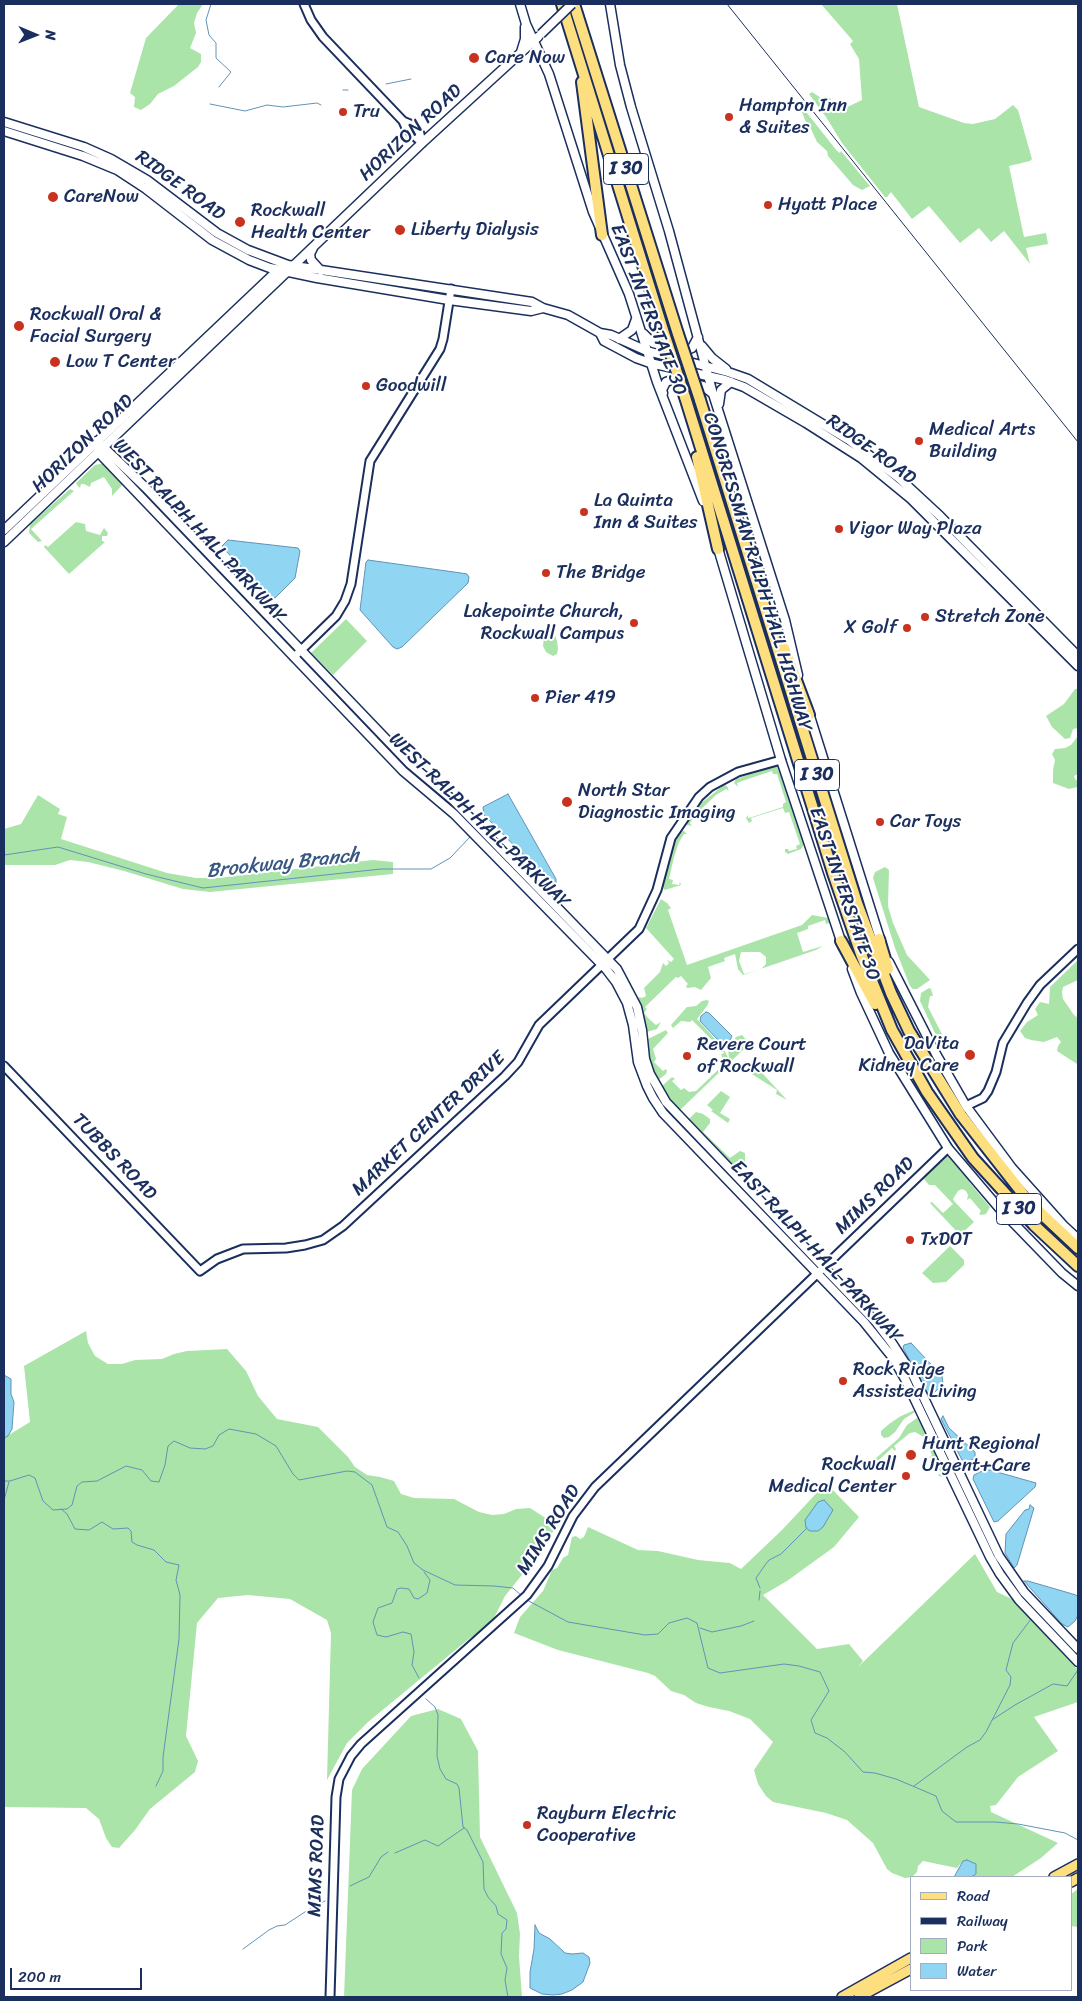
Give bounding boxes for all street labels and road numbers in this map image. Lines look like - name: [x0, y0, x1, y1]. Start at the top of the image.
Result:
- street label: HORIZON ROAD: [355, 80, 467, 186]
- street label: RIDGE ROAD: [131, 146, 229, 226]
- road number: I 30: [604, 153, 648, 184]
- street label: EAST INTERSTATE 30: [605, 221, 691, 399]
- street label: HORIZON ROAD: [28, 390, 138, 498]
- street label: CONGRESSMAN RALPH HALL HIGHWAY: [698, 410, 816, 734]
- street label: RIDGE ROAD: [822, 410, 920, 490]
- street label: WEST RALPH HALL PARKWAY: [108, 434, 290, 628]
- street label: WEST RALPH HALL PARKWAY: [384, 728, 574, 914]
- road number: I 30: [794, 760, 840, 790]
- street label: EAST INTERSTATE 30: [804, 804, 884, 984]
- street label: MARKET CENTER DRIVE: [348, 1047, 510, 1201]
- street label: TUBBS ROAD: [67, 1109, 161, 1205]
- street label: MIMS ROAD: [830, 1152, 920, 1240]
- street label: EAST RALPH HALL PARKWAY: [725, 1156, 907, 1348]
- road number: I 30: [996, 1194, 1042, 1224]
- street label: MIMS ROAD: [512, 1481, 586, 1579]
- street label: MIMS ROAD: [304, 1815, 330, 1917]

